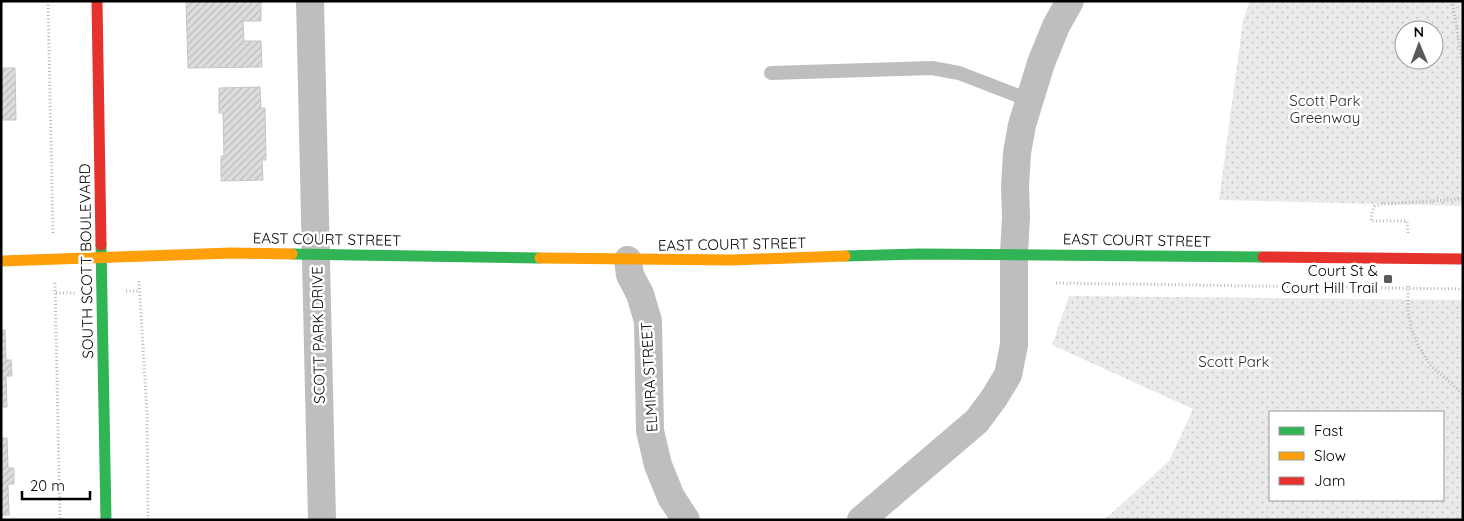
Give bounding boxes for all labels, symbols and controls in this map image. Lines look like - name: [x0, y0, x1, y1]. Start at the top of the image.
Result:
- north arrow: [1394, 20, 1444, 70]
- text: N: [1413, 23, 1424, 41]
- park label: Scott Park Greenway: [1289, 91, 1361, 127]
- street label: SOUTH SCOTT BOULEVARD: [75, 163, 97, 359]
- street label: EAST COURT STREET: [253, 228, 401, 250]
- street label: EAST COURT STREET: [1063, 229, 1211, 251]
- street label: EAST COURT STREET: [658, 233, 806, 255]
- place label: Court St & Court Hill Trail: [1281, 261, 1378, 297]
- street label: SCOTT PARK DRIVE: [307, 266, 329, 404]
- marker: Court St & Court Hill Trail: [1382, 273, 1394, 285]
- street label: ELMIRA STREET: [637, 322, 661, 432]
- park label: Scott Park: [1198, 352, 1270, 371]
- legend: [1269, 411, 1444, 501]
- text: Fast: [1314, 421, 1343, 440]
- text: Slow: [1314, 446, 1346, 465]
- scale bar: [22, 468, 90, 500]
- text: Jam: [1314, 471, 1345, 490]
- text: 20 m: [30, 476, 65, 495]

